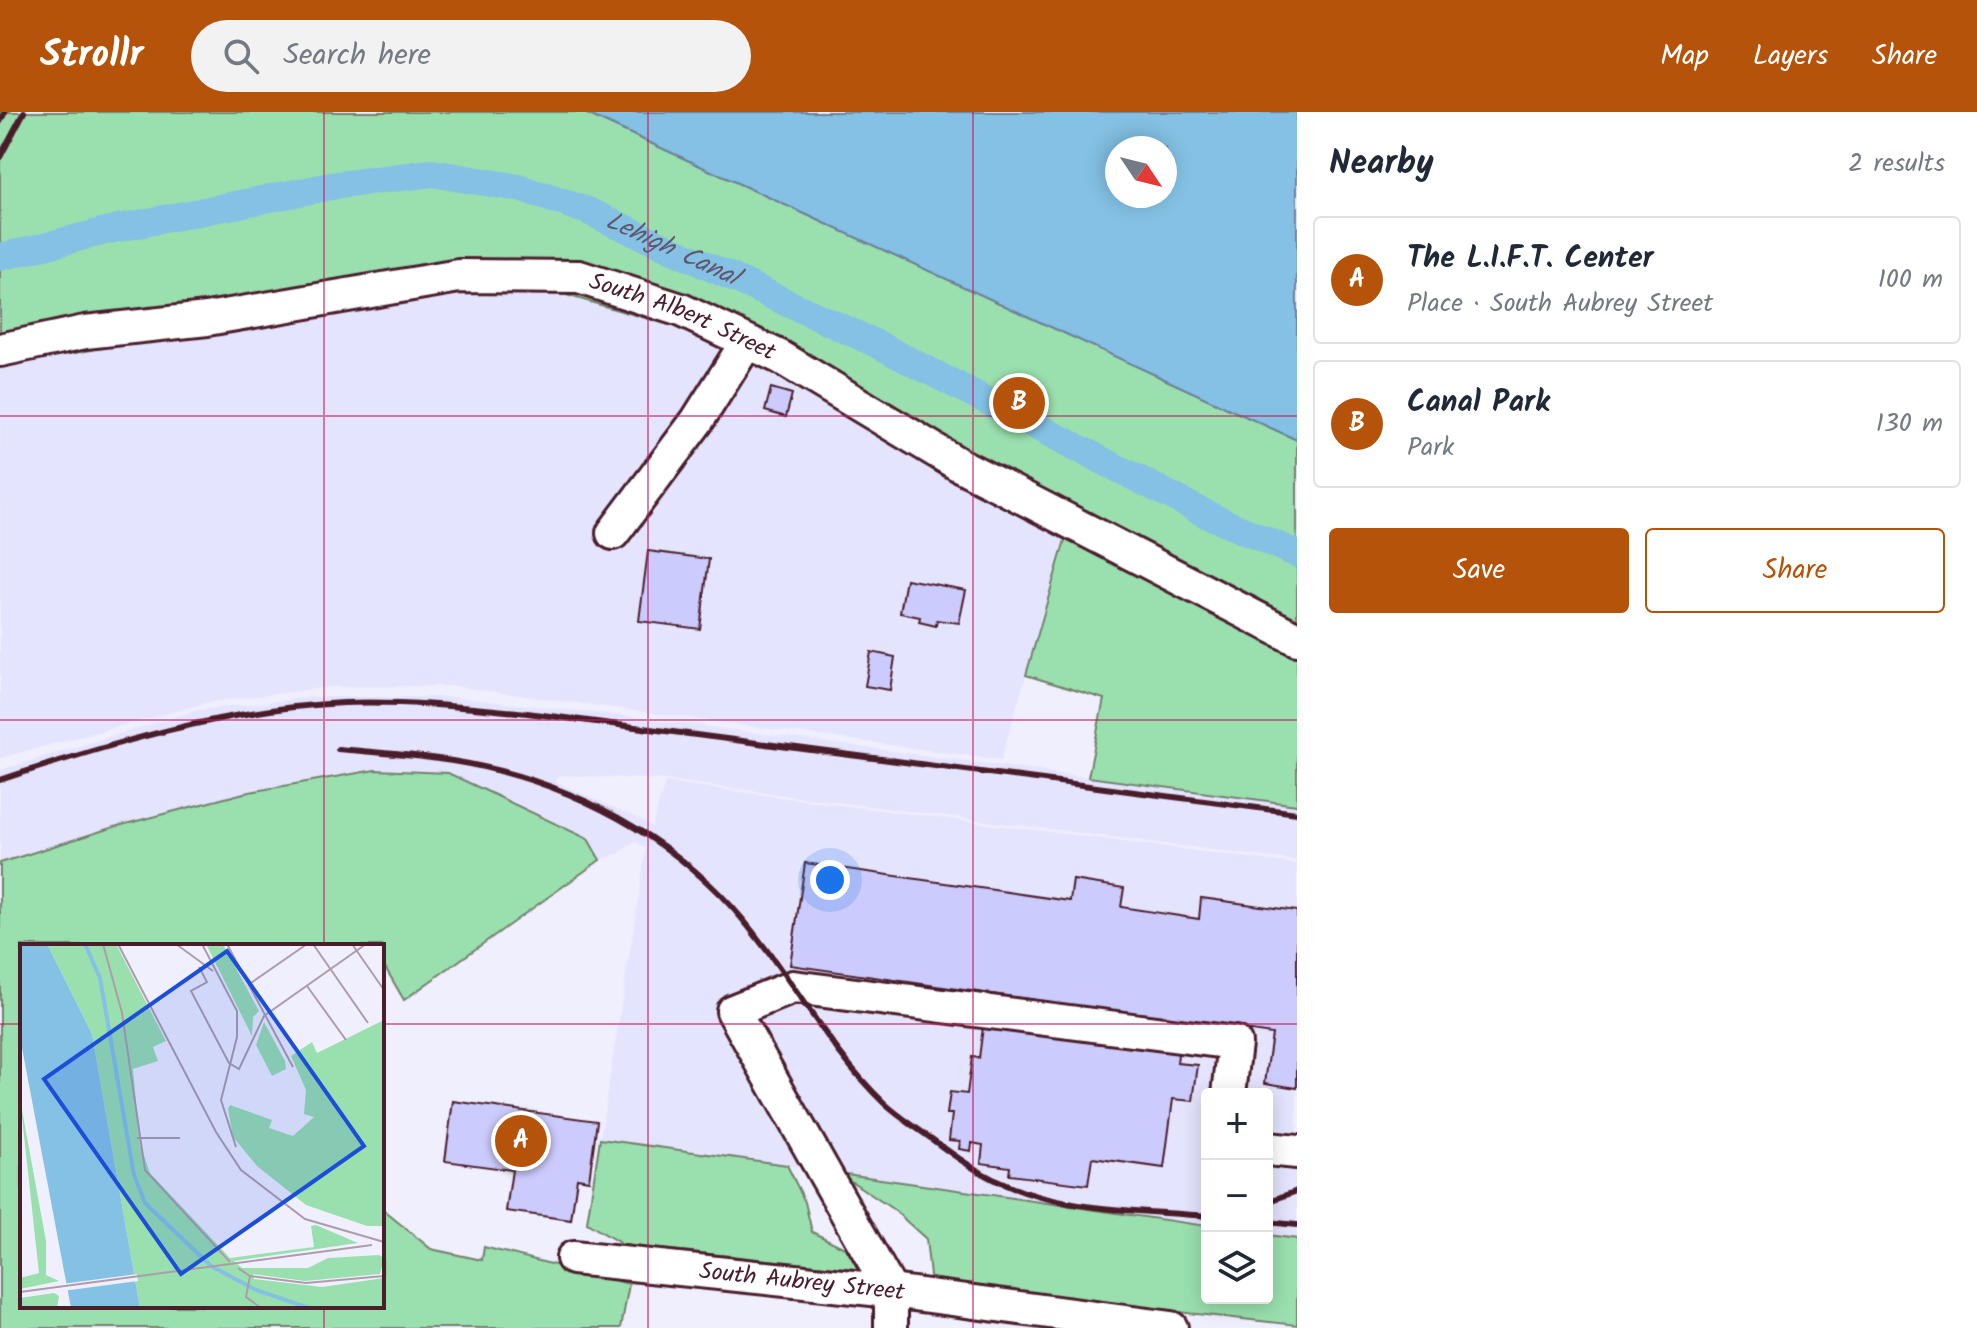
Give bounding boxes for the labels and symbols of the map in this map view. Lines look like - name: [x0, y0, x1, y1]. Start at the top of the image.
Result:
- north arrow: [1105, 136, 1177, 208]
- water label: Lehigh Canal: [598, 201, 750, 301]
- street label: South Albert Street: [584, 262, 783, 372]
- pin: B: [993, 373, 1045, 433]
- your location: [810, 860, 850, 900]
- inset map: [20, 944, 384, 1308]
- pin: A: [495, 1111, 547, 1171]
- street label: South Aubrey Street: [697, 1252, 908, 1312]

